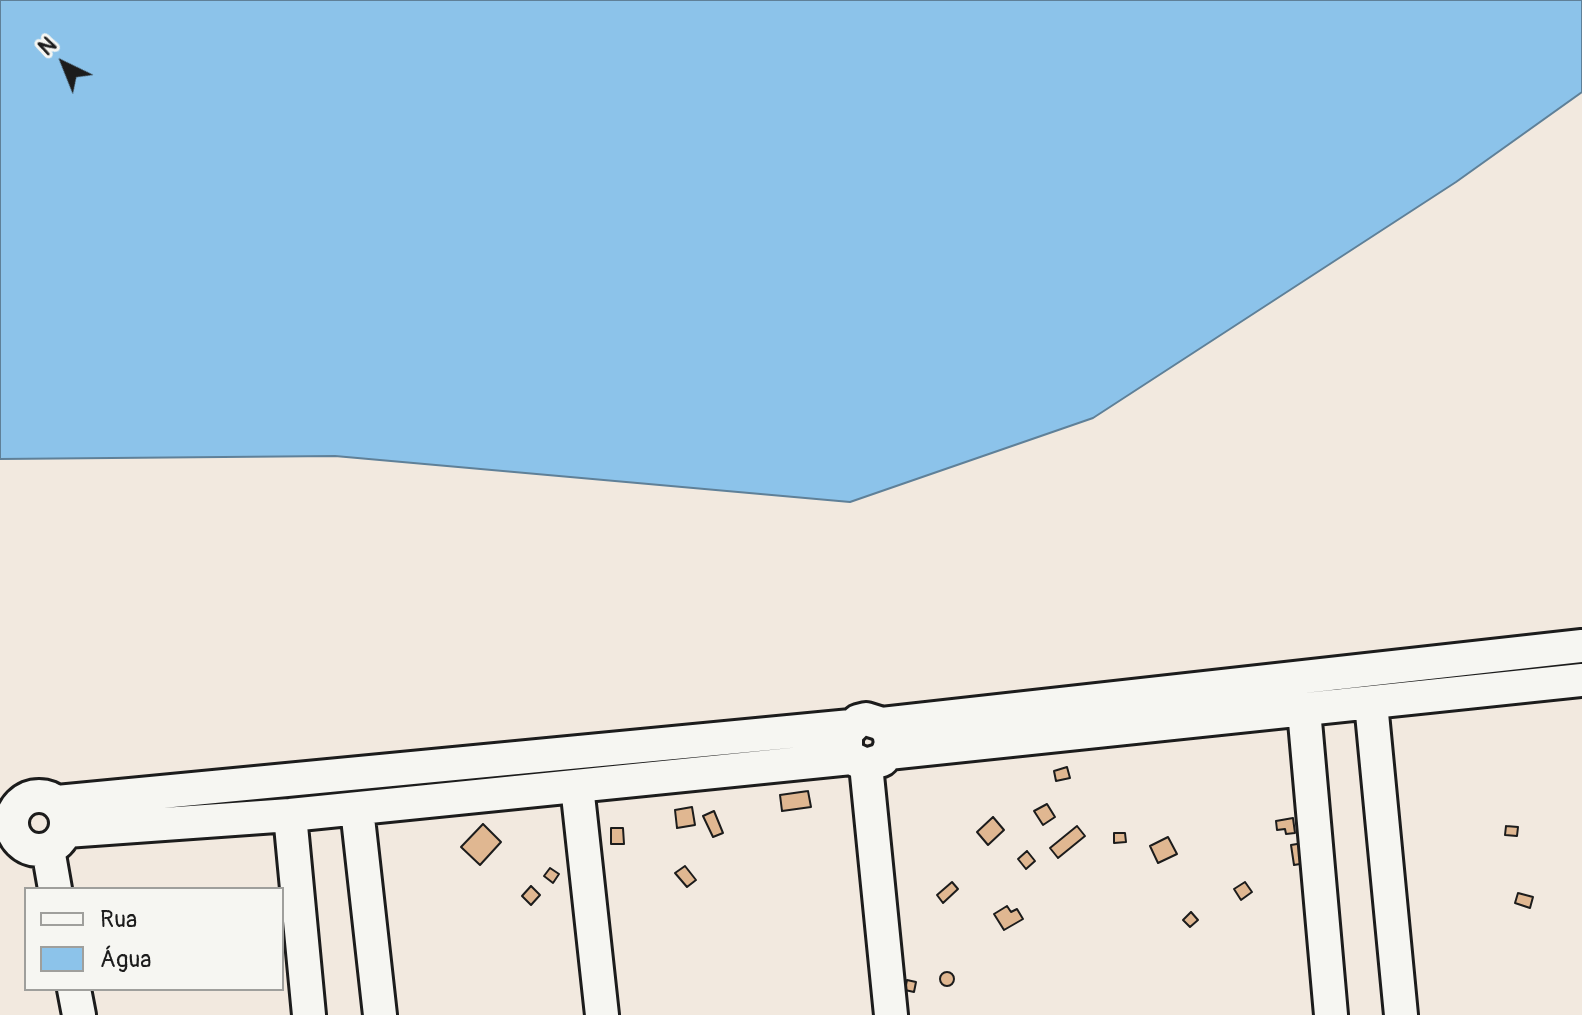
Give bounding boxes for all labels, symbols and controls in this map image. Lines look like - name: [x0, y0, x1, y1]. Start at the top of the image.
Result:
- north arrow: [24, 24, 104, 104]
- text: N: [33, 31, 63, 62]
- legend: [24, 887, 284, 991]
- text: Rua: [100, 905, 137, 934]
- text: Água: [100, 945, 151, 974]

